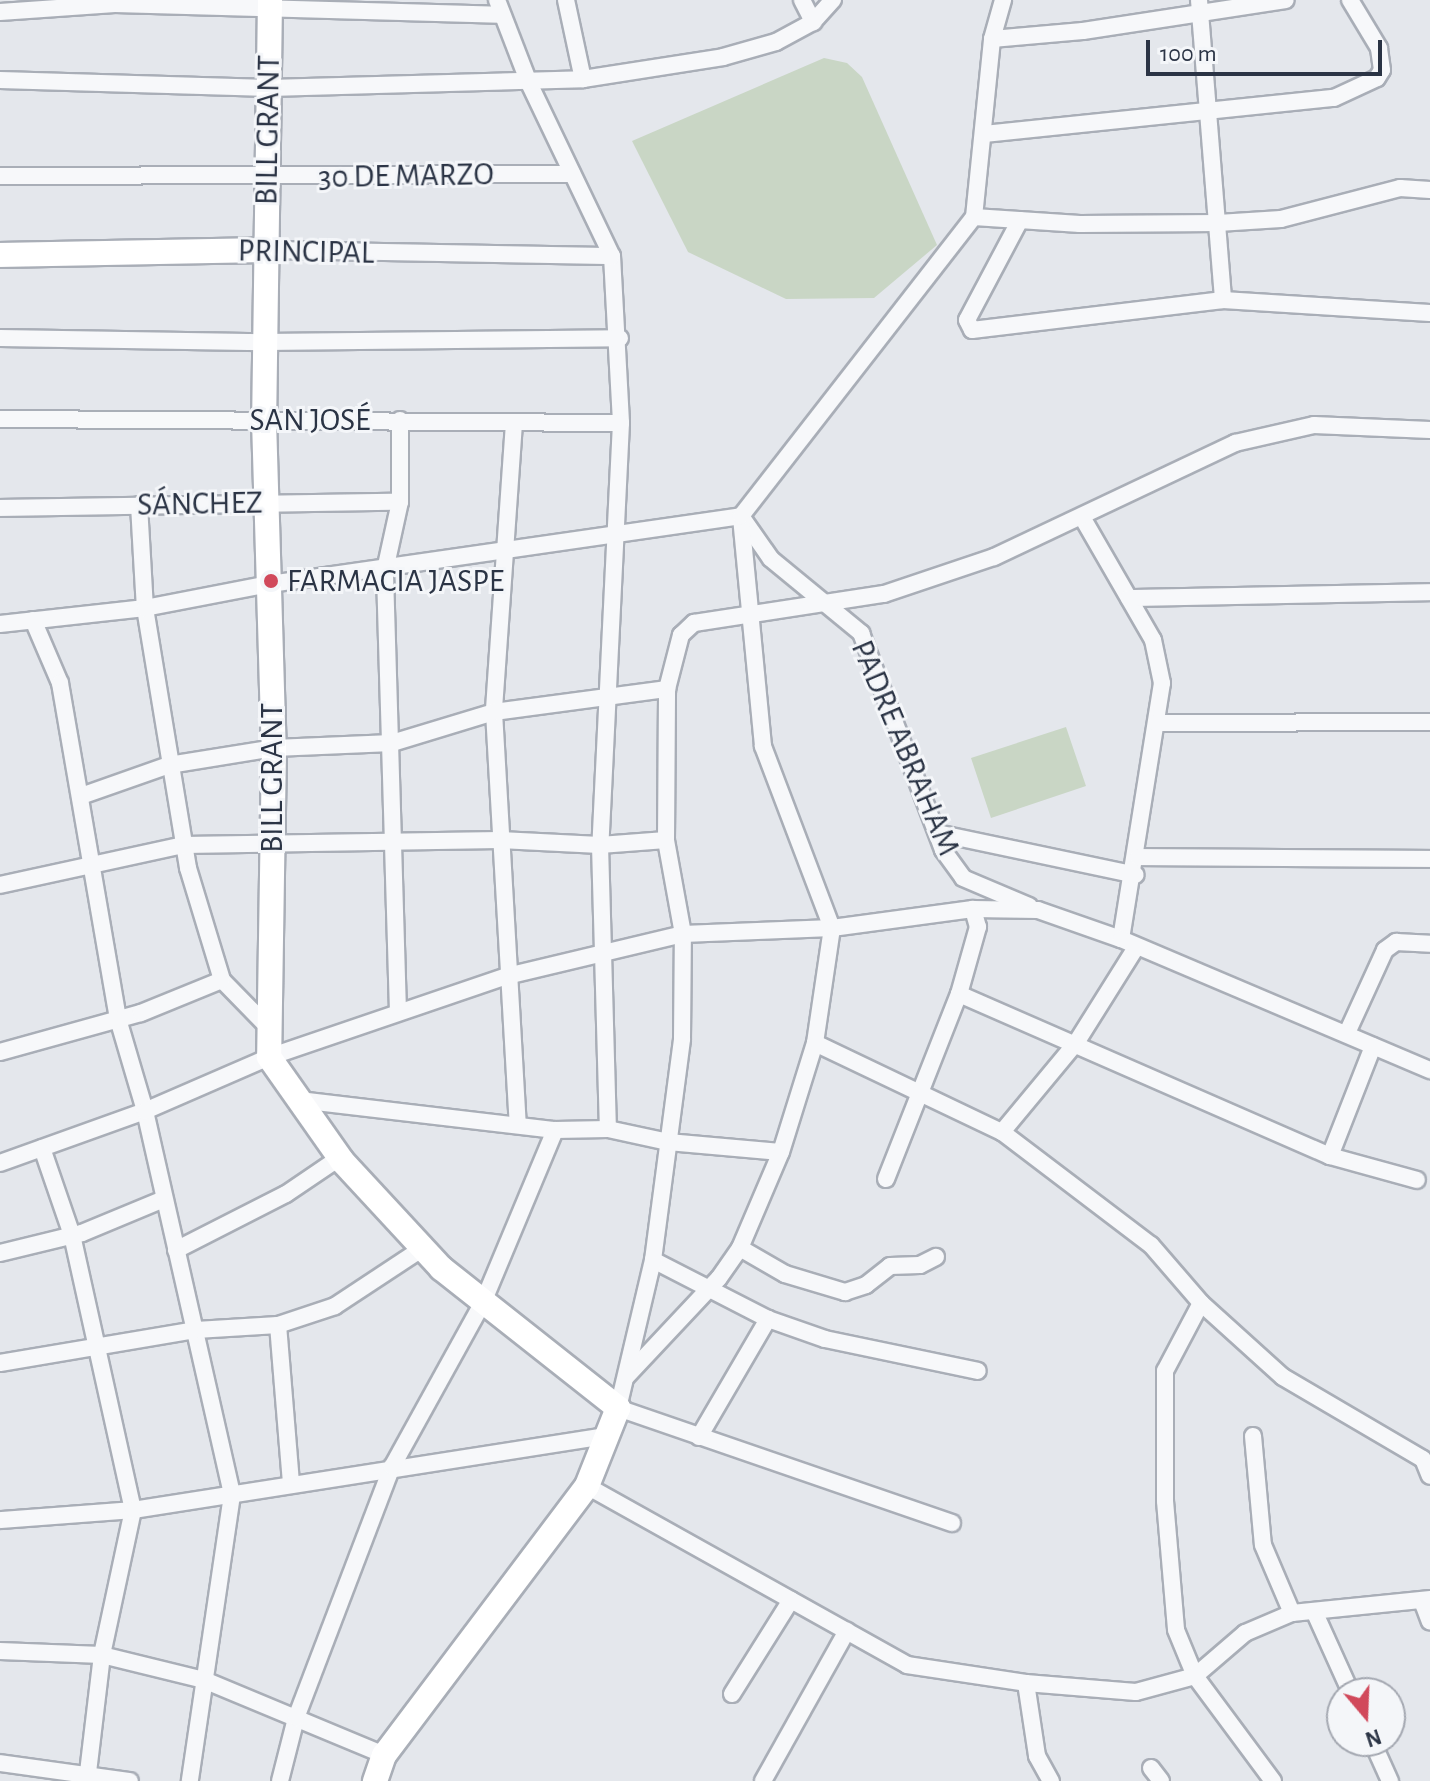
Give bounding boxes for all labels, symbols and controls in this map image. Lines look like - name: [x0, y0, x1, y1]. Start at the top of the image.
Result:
- scale bar: [1150, 24, 1386, 74]
- text: 100 m: [1160, 42, 1217, 66]
- street label: BILL GRANT: [247, 55, 289, 205]
- street label: 30 DE MARZO: [318, 155, 494, 197]
- street label: PRINCIPAL: [237, 232, 375, 272]
- street label: SAN JOSÉ: [250, 401, 370, 439]
- street label: SÁNCHEZ: [137, 484, 263, 524]
- place label: FARMACIA JASPE: [287, 562, 504, 600]
- marker: FARMACIA JASPE: [262, 572, 280, 590]
- street label: PADRE ABRAHAM: [842, 635, 968, 861]
- street label: BILL GRANT: [253, 703, 291, 853]
- north arrow: [1326, 1677, 1406, 1757]
- text: N: [1362, 1725, 1384, 1751]

